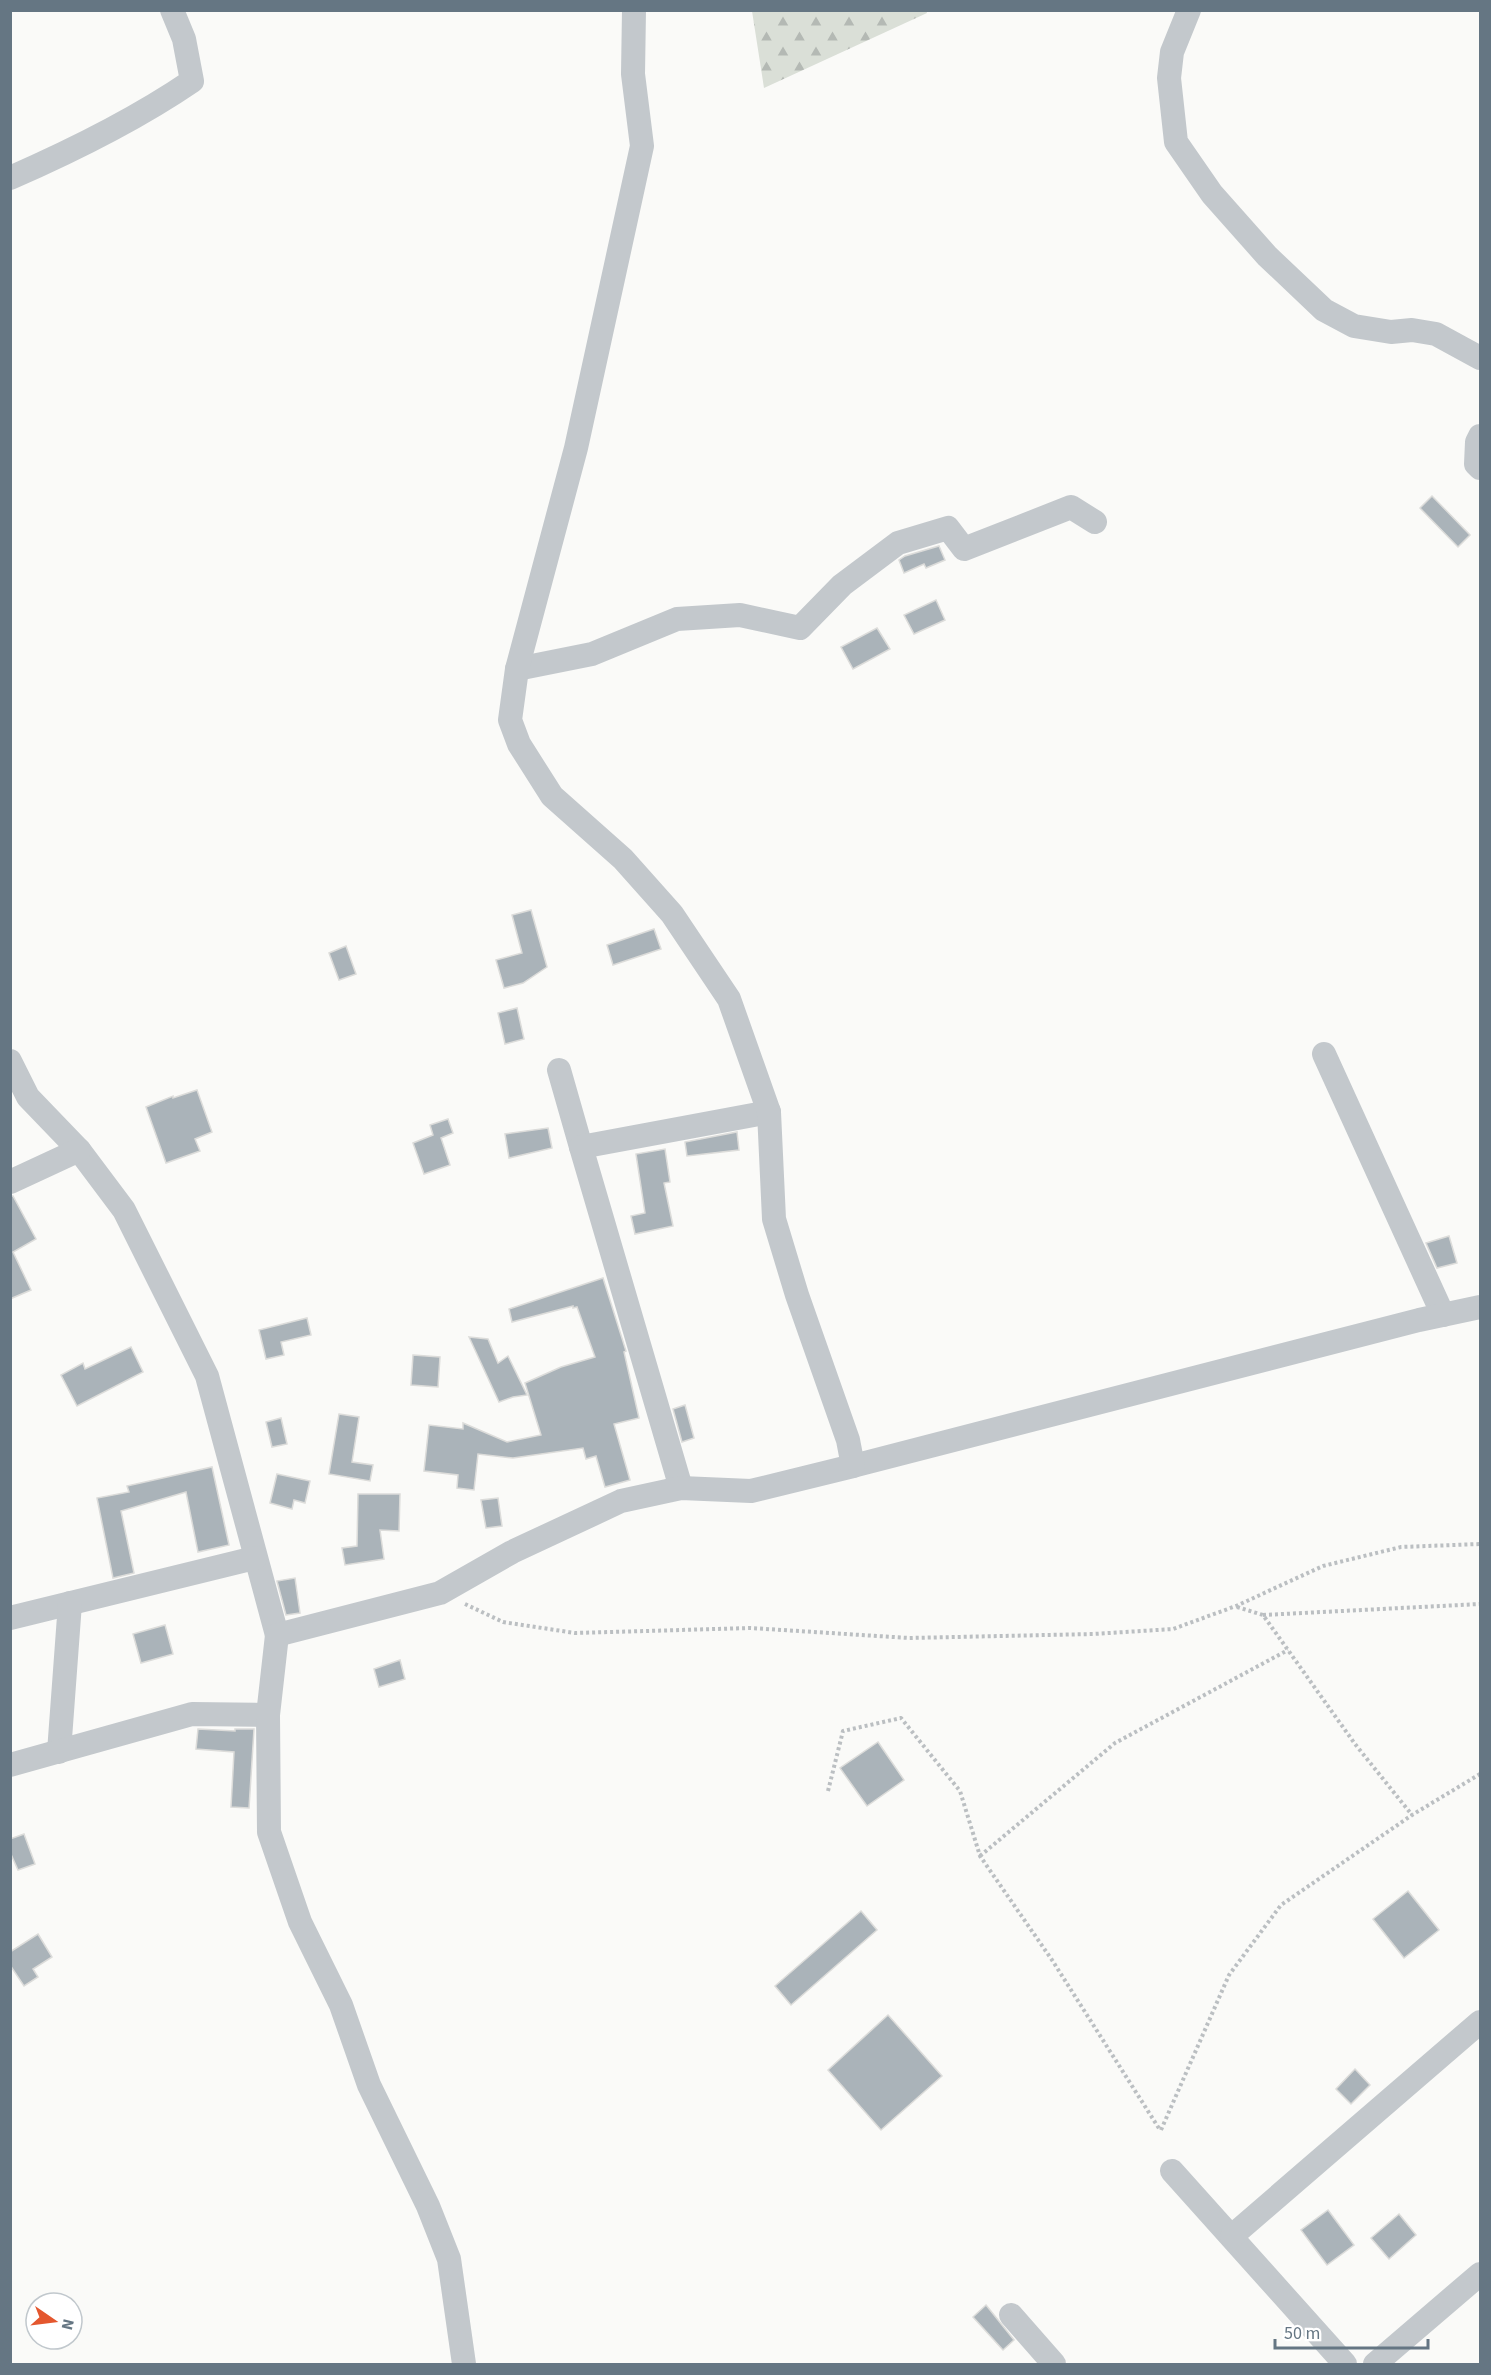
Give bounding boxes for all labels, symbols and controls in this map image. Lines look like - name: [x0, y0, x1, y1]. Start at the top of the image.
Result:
- north arrow: [24, 2291, 84, 2351]
- scale bar: [1275, 2312, 1428, 2350]
- text: N: [56, 2317, 80, 2332]
- text: 50 m: [1284, 2321, 1320, 2346]

